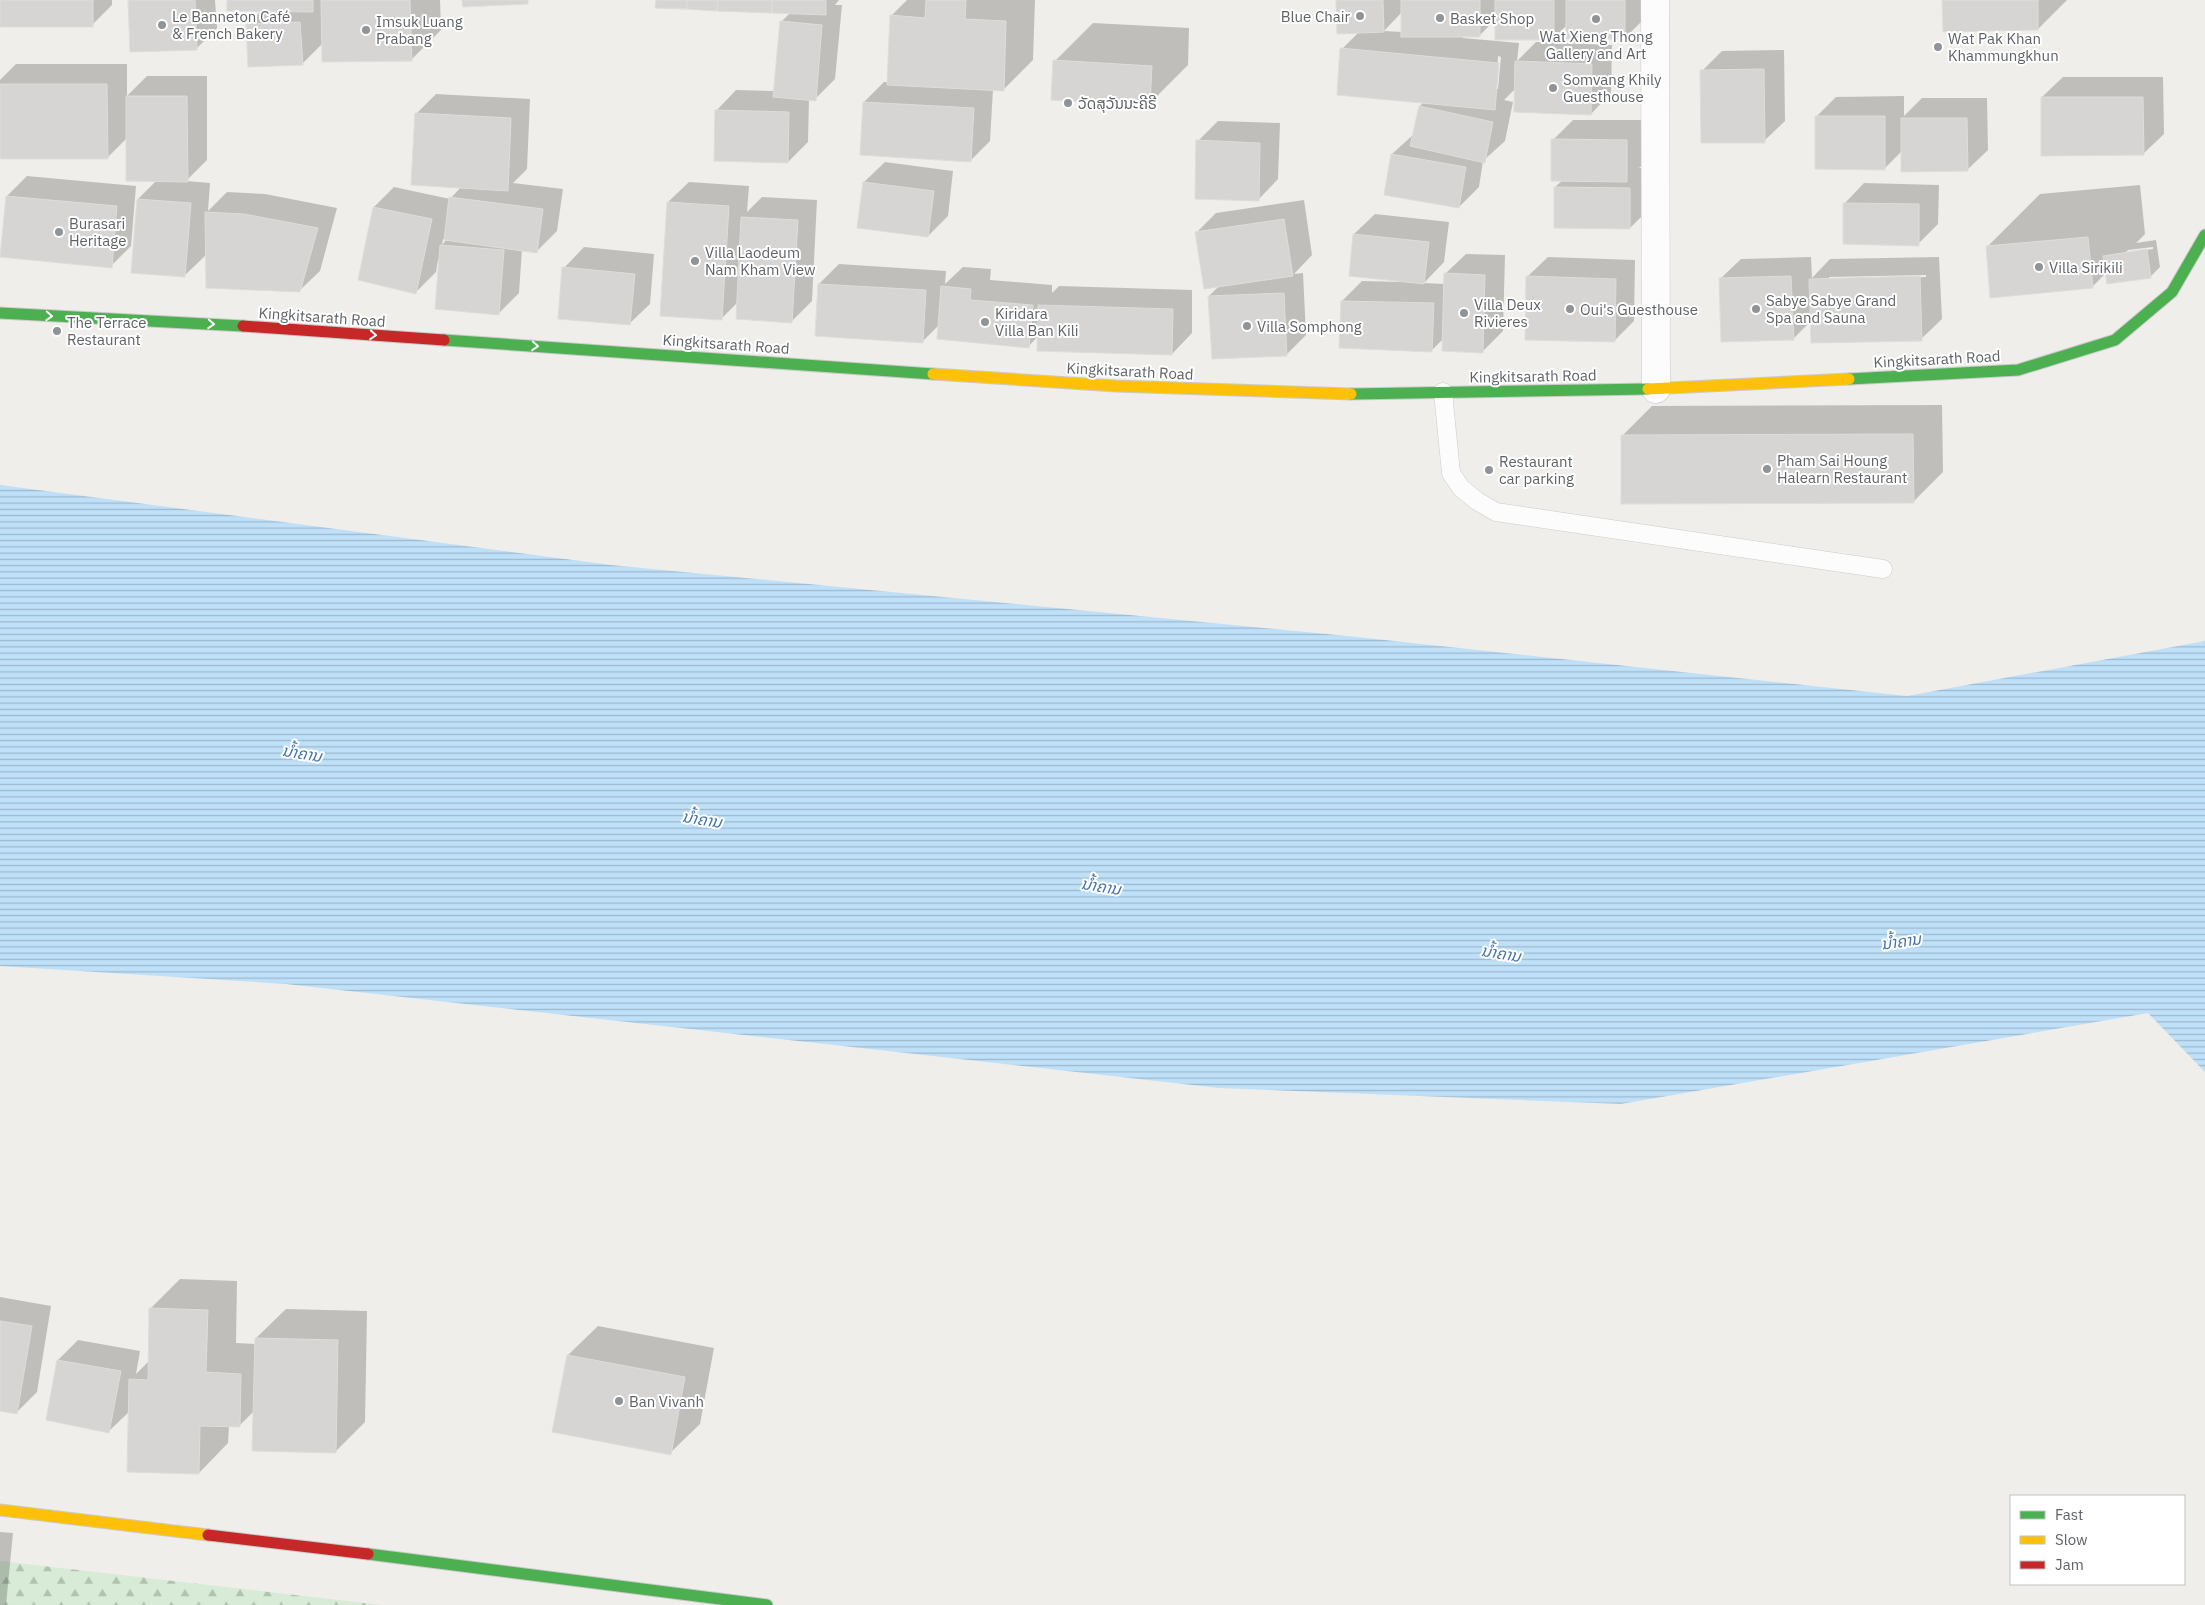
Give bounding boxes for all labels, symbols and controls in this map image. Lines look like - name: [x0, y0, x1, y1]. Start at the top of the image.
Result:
- place label: Le Banneton Café & French Bakery: [172, 7, 290, 43]
- place label: Blue Chair: [1281, 7, 1350, 26]
- place label: Basket Shop: [1450, 9, 1534, 28]
- marker: Blue Chair: [1354, 10, 1366, 22]
- place label: Imsuk Luang Prabang: [376, 12, 463, 48]
- marker: Basket Shop: [1434, 12, 1446, 24]
- marker: Wat Xieng Thong Gallery and Art: [1590, 13, 1602, 25]
- marker: Le Banneton Café & French Bakery: [156, 19, 168, 31]
- marker: Imsuk Luang Prabang: [360, 24, 372, 36]
- place label: Wat Xieng Thong Gallery and Art: [1539, 27, 1653, 63]
- place label: Wat Pak Khan Khammungkhun: [1948, 29, 2059, 65]
- marker: Wat Pak Khan Khammungkhun: [1932, 41, 1944, 53]
- place label: Somvang Khily Guesthouse: [1563, 70, 1662, 106]
- marker: Somvang Khily Guesthouse: [1547, 82, 1559, 94]
- place label: ວັດສຸວັນນະຄີຣີ: [1078, 94, 1157, 114]
- marker: ວັດສຸວັນນະຄີຣີ: [1062, 97, 1074, 109]
- place label: Burasari Heritage: [69, 214, 126, 250]
- marker: Burasari Heritage: [53, 226, 65, 238]
- place label: Villa Laodeum Nam Kham View: [705, 243, 816, 279]
- marker: Villa Laodeum Nam Kham View: [689, 255, 701, 267]
- place label: Villa Sirikili: [2049, 258, 2123, 277]
- marker: Villa Sirikili: [2033, 261, 2045, 273]
- place label: Sabye Sabye Grand Spa and Sauna: [1766, 291, 1896, 327]
- place label: Villa Deux Rivieres: [1474, 295, 1541, 331]
- place label: Oui's Guesthouse: [1580, 300, 1698, 319]
- street label: Kingkitsarath Road: [258, 303, 386, 331]
- marker: Oui's Guesthouse: [1564, 303, 1576, 315]
- marker: Sabye Sabye Grand Spa and Sauna: [1750, 303, 1762, 315]
- place label: Kiridara Villa Ban Kili: [995, 304, 1078, 340]
- marker: Villa Deux Rivieres: [1458, 307, 1470, 319]
- one-way arrow: [45, 310, 53, 321]
- place label: The Terrace Restaurant: [67, 313, 146, 349]
- marker: Kiridara Villa Ban Kili: [979, 316, 991, 328]
- place label: Villa Somphong: [1257, 317, 1362, 336]
- one-way arrow: [207, 319, 215, 330]
- marker: Villa Somphong: [1241, 320, 1253, 332]
- marker: The Terrace Restaurant: [51, 325, 63, 337]
- one-way arrow: [369, 330, 377, 341]
- street label: Kingkitsarath Road: [662, 330, 790, 358]
- one-way arrow: [531, 341, 539, 352]
- street label: Kingkitsarath Road: [1873, 346, 2001, 372]
- street label: Kingkitsarath Road: [1066, 358, 1194, 384]
- street label: Kingkitsarath Road: [1469, 365, 1597, 387]
- place label: Pham Sai Houng Halearn Restaurant: [1777, 451, 1907, 487]
- place label: Restaurant car parking: [1499, 452, 1574, 488]
- marker: Pham Sai Houng Halearn Restaurant: [1761, 463, 1773, 475]
- marker: Restaurant car parking: [1483, 464, 1495, 476]
- water label: ນ້ຳຄານ: [281, 738, 325, 766]
- water label: ນ້ຳຄານ: [681, 804, 725, 832]
- water label: ນ້ຳຄານ: [1080, 871, 1124, 899]
- water label: ນ້ຳຄານ: [1880, 926, 1923, 954]
- water label: ນ້ຳຄານ: [1480, 938, 1524, 966]
- place label: Ban Vivanh: [629, 1392, 704, 1411]
- marker: Ban Vivanh: [613, 1395, 625, 1407]
- legend: [2010, 1495, 2185, 1585]
- text: Fast: [2055, 1505, 2083, 1524]
- text: Slow: [2055, 1530, 2088, 1549]
- text: Jam: [2055, 1555, 2084, 1574]

